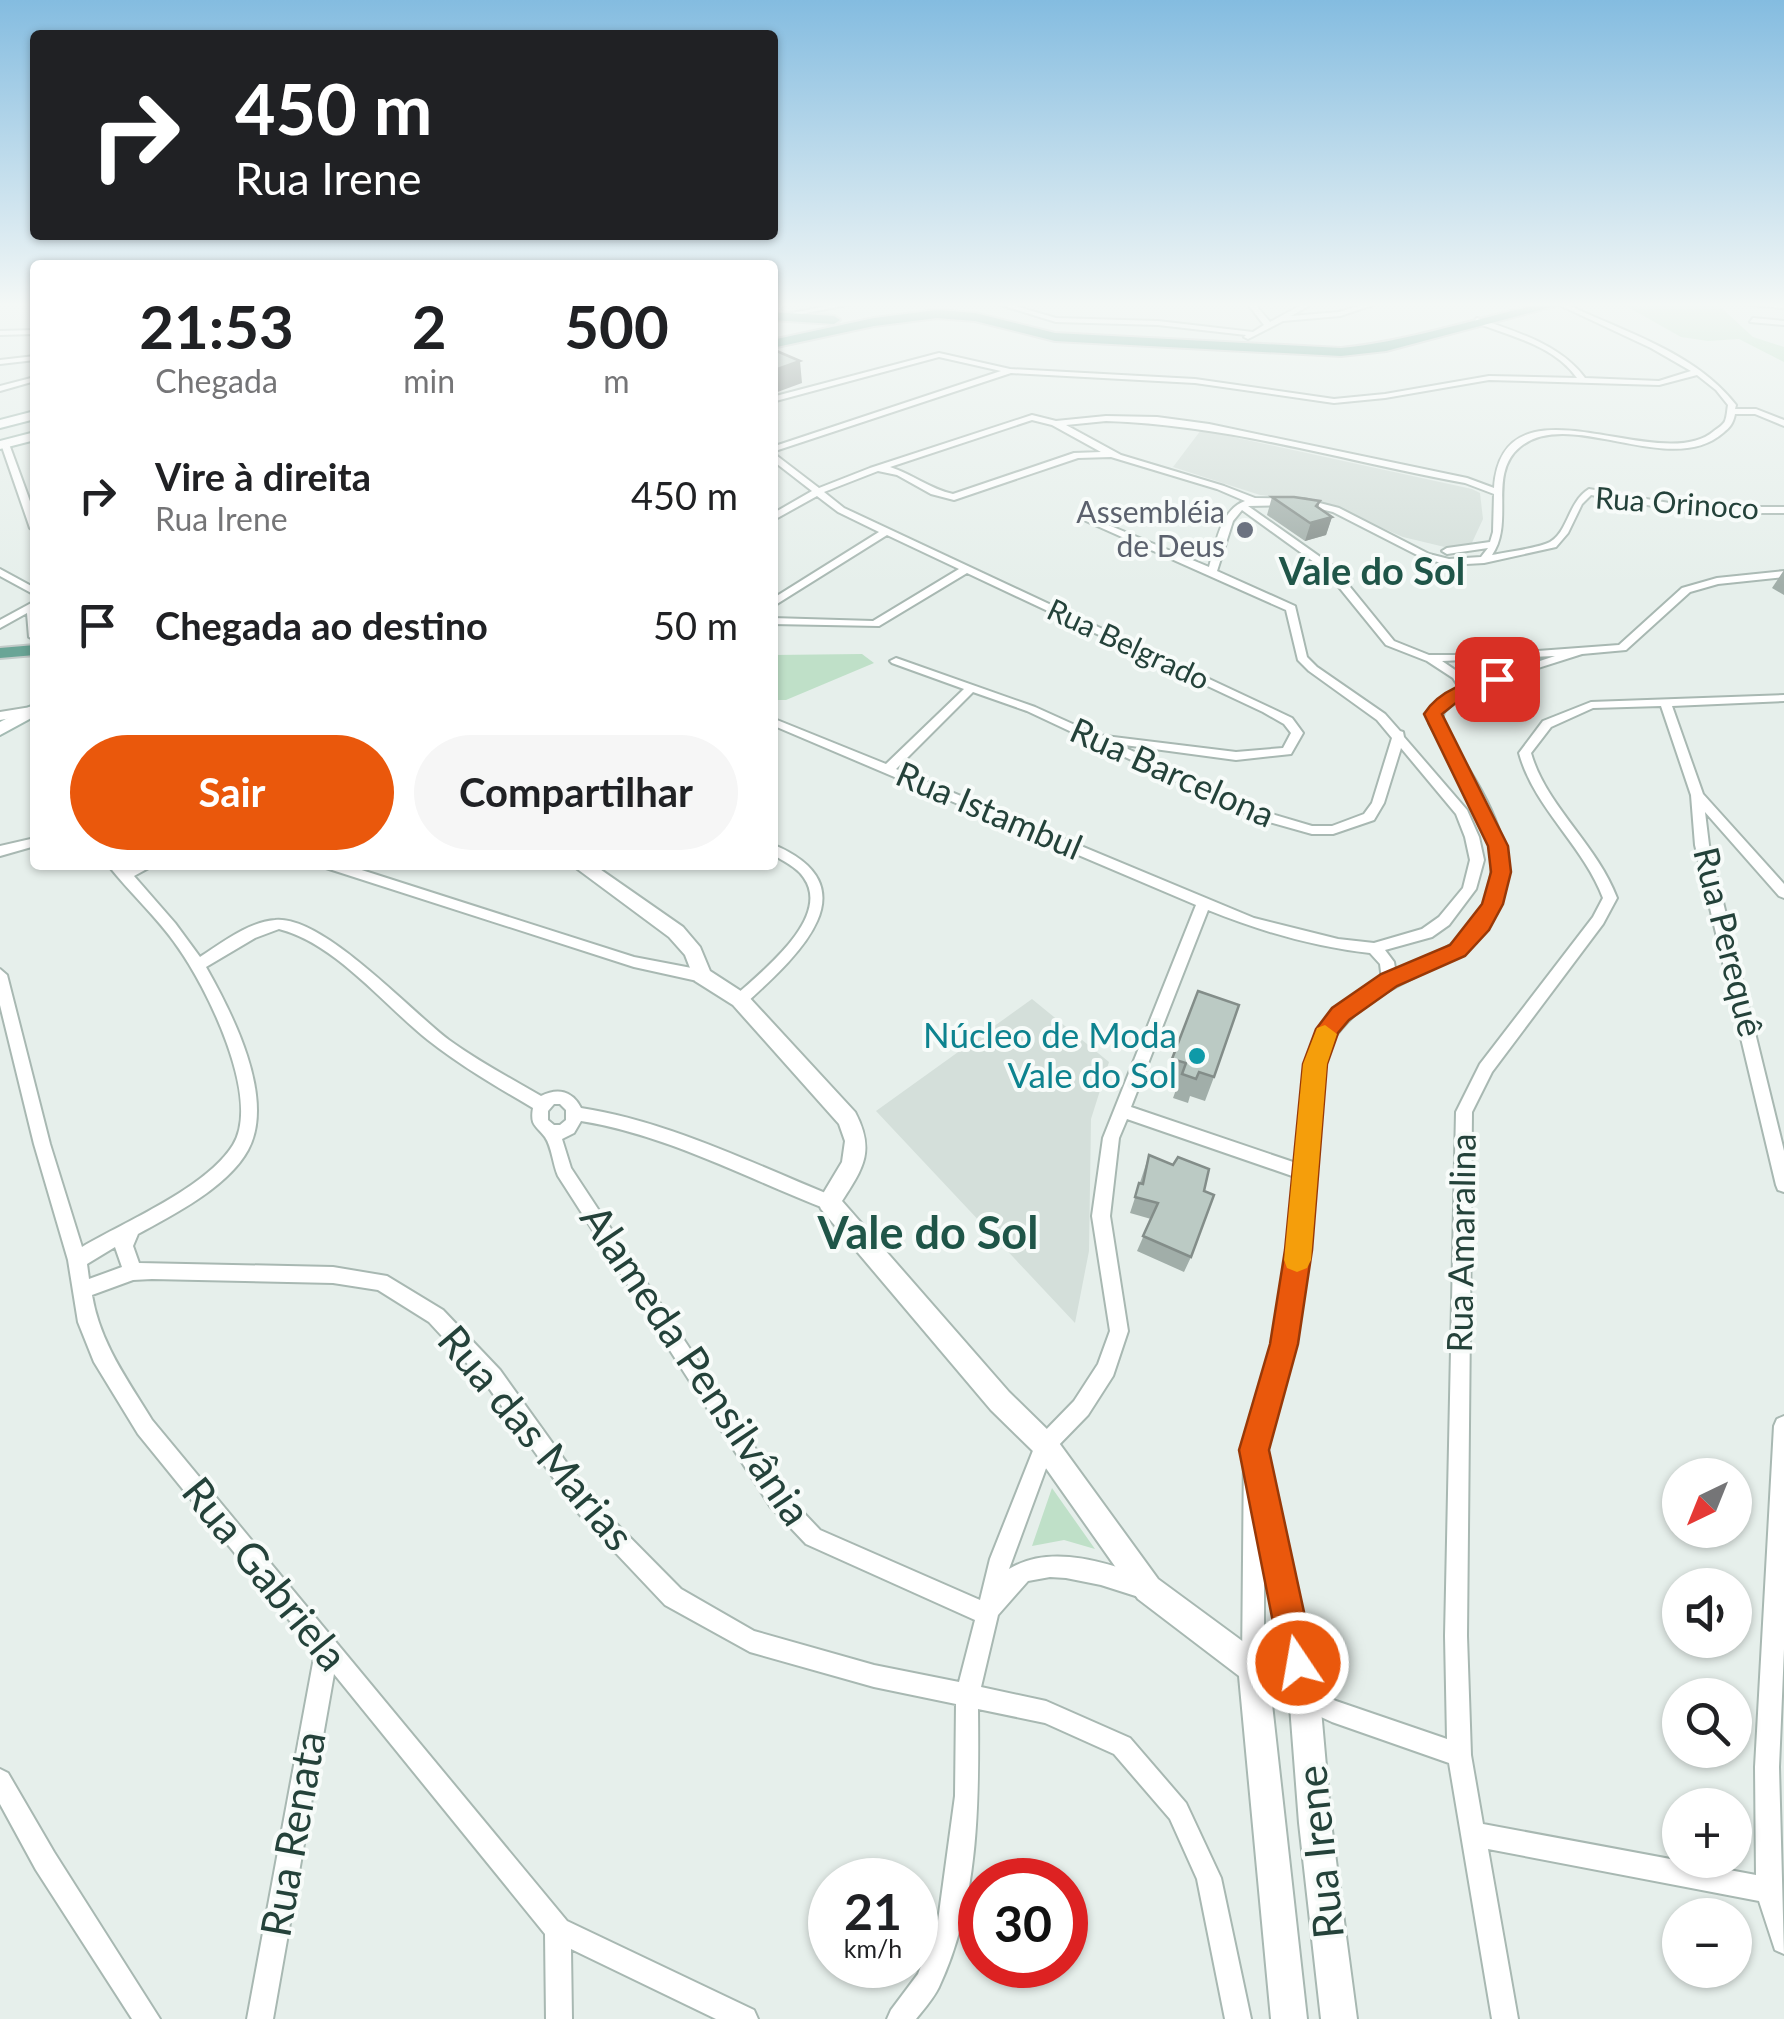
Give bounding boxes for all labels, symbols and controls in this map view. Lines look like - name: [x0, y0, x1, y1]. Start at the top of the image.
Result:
- text: 450 m: [235, 66, 432, 150]
- icon: right: [70, 70, 200, 200]
- text: Rua Irene: [235, 151, 422, 205]
- text: 21:53: [139, 290, 294, 362]
- text: 2: [412, 290, 447, 362]
- text: 500: [564, 290, 669, 362]
- text: Chegada: [155, 361, 278, 400]
- text: min: [403, 361, 455, 400]
- text: m: [603, 361, 630, 400]
- text: Vire à direita: [155, 453, 371, 499]
- icon: right: [70, 468, 125, 523]
- text: 450 m: [631, 472, 738, 518]
- street label: Rua Orinoco: [1594, 478, 1760, 526]
- place label: Assembléia de Deus: [1076, 493, 1225, 563]
- text: Rua Irene: [155, 499, 288, 538]
- marker: Assembléia de Deus: [1234, 519, 1256, 541]
- district label: Vale do Sol: [1278, 547, 1465, 593]
- street label: Rua Belgrado: [1042, 590, 1216, 696]
- icon: arrive: [70, 598, 125, 653]
- text: Chegada ao destino: [155, 602, 488, 648]
- text: 50 m: [653, 602, 738, 648]
- pin: [1455, 637, 1540, 722]
- icon: arrive: [1470, 652, 1525, 707]
- street label: Rua Barcelona: [1064, 708, 1281, 835]
- button: Sair: [70, 735, 394, 850]
- button: Compartilhar: [414, 735, 738, 850]
- street label: Rua Istambul: [891, 751, 1089, 867]
- street label: Rua Perequê: [1686, 842, 1774, 1041]
- place label: Núcleo de Moda Vale do Sol: [923, 1013, 1177, 1095]
- marker: Núcleo de Moda Vale do Sol: [1186, 1045, 1208, 1067]
- street label: Rua Amaralina: [1437, 1133, 1483, 1353]
- street label: Alameda Pensilvânia: [571, 1195, 823, 1534]
- district label: Vale do Sol: [817, 1205, 1038, 1259]
- street label: Rua das Marias: [428, 1315, 645, 1560]
- north arrow: [1662, 1458, 1752, 1548]
- map controls: [1662, 1458, 1752, 1988]
- street label: Rua Gabriela: [173, 1467, 359, 1680]
- button: sound: [1662, 1568, 1752, 1658]
- position arrow: [1246, 1611, 1350, 1715]
- button: search: [1662, 1678, 1752, 1768]
- street label: Rua Renata: [249, 1727, 335, 1940]
- street label: Rua Irene: [1285, 1763, 1353, 1941]
- button: +: [1662, 1788, 1752, 1878]
- speed limit sign: 30: [958, 1858, 1088, 1988]
- text: 21: [844, 1881, 902, 1941]
- button: −: [1662, 1898, 1752, 1988]
- text: km/h: [844, 1933, 902, 1963]

